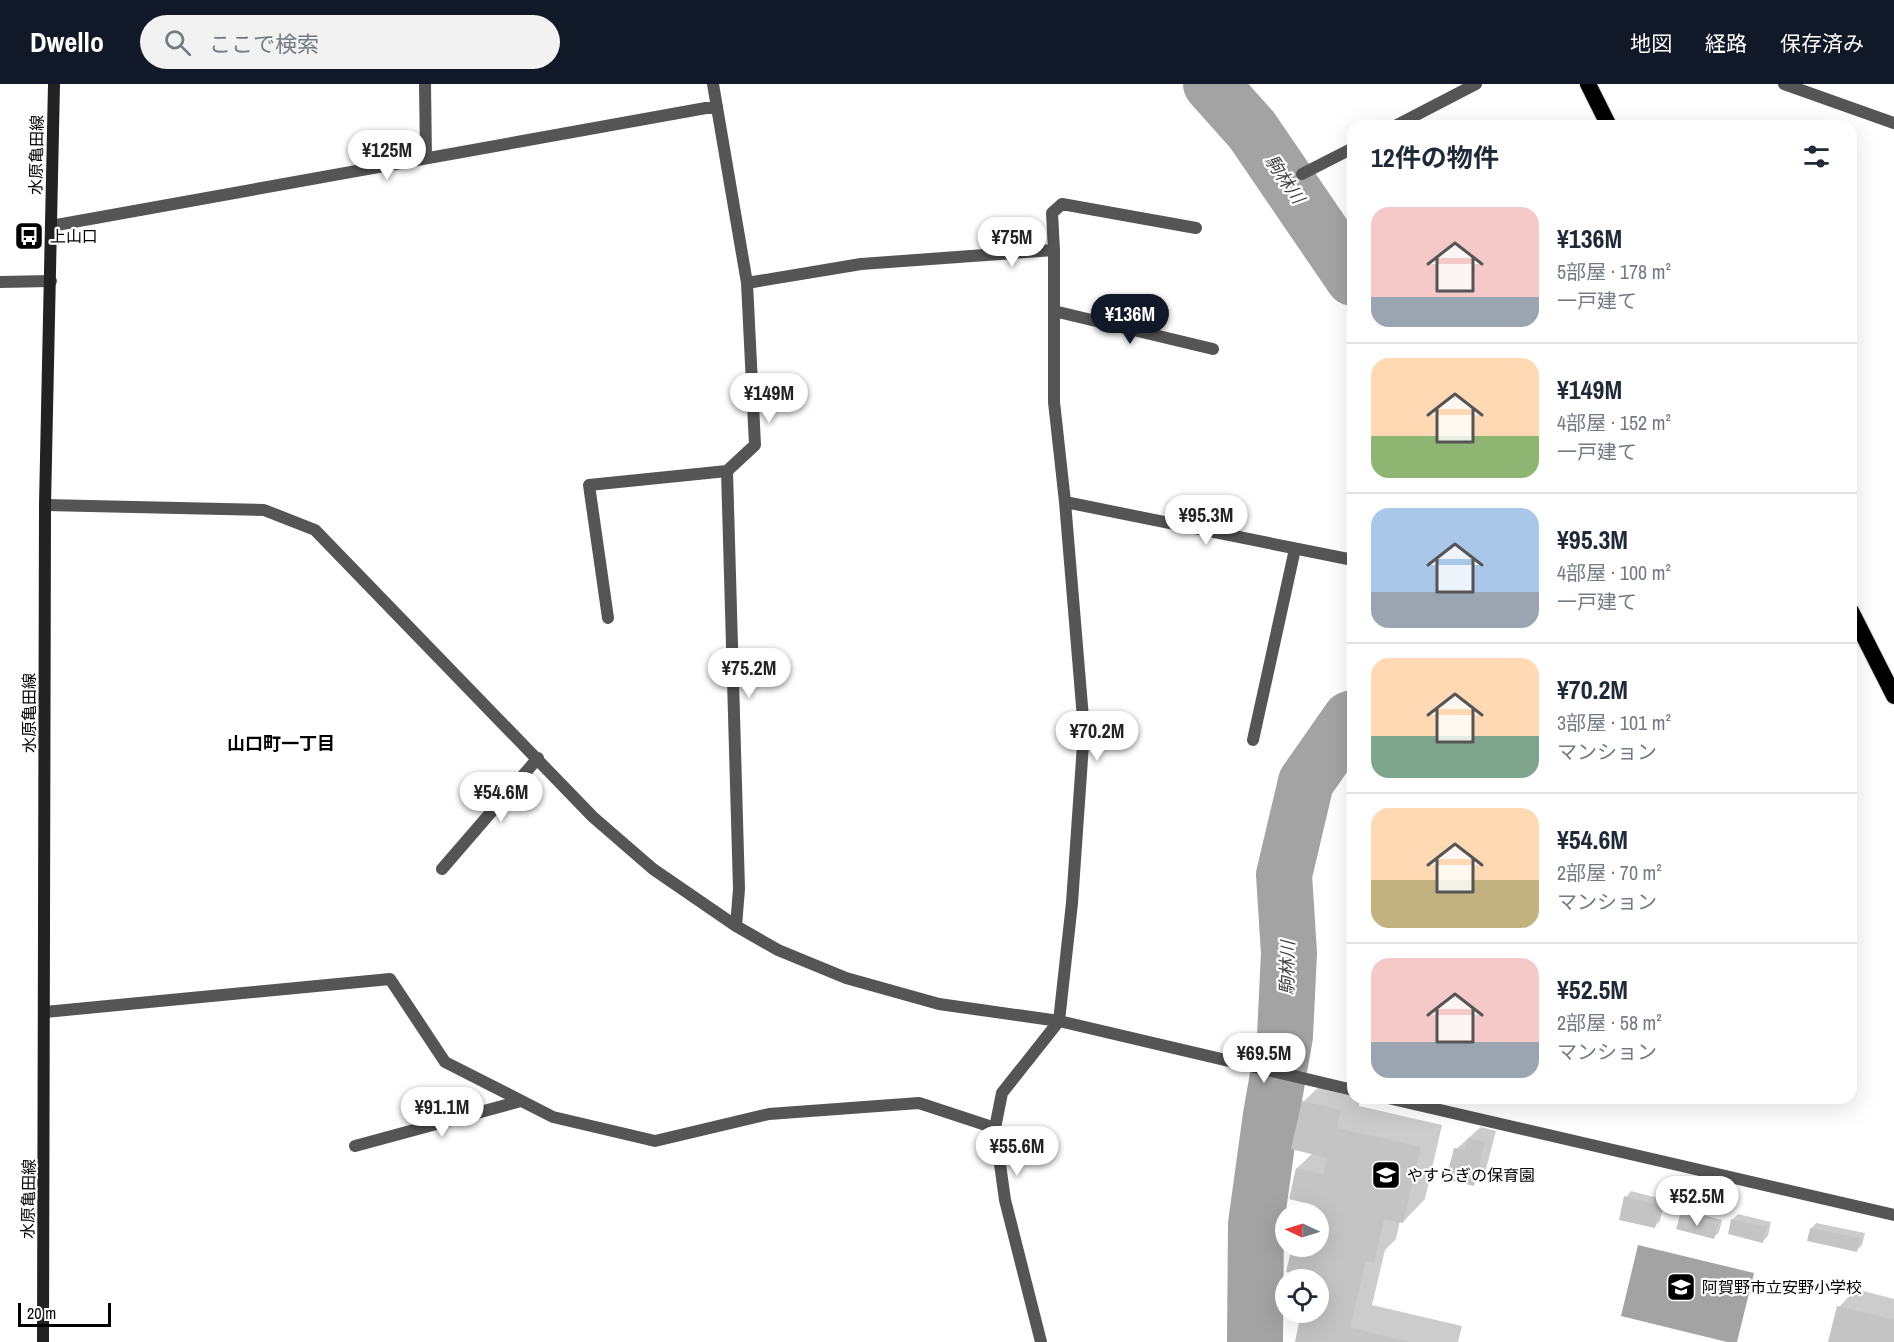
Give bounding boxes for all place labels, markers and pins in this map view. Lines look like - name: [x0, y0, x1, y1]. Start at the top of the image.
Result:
- pin: ¥125M: [345, 130, 429, 181]
- pin: ¥75M: [976, 217, 1048, 268]
- bus stop icon: 上山口: [13, 220, 45, 252]
- place label: 上山口: [50, 225, 98, 247]
- pin: ¥136M: [1088, 294, 1172, 345]
- pin: ¥149M: [727, 373, 811, 424]
- pin: ¥95.3M: [1157, 495, 1255, 546]
- pin: ¥75.2M: [700, 648, 798, 699]
- pin: ¥70.2M: [1048, 711, 1146, 762]
- pin: ¥54.6M: [452, 772, 550, 823]
- pin: ¥69.5M: [1215, 1033, 1313, 1084]
- pin: ¥91.1M: [393, 1087, 491, 1138]
- pin: ¥55.6M: [968, 1126, 1066, 1177]
- school or university icon: やすらぎの保育園: [1370, 1159, 1402, 1191]
- place label: やすらぎの保育園: [1407, 1164, 1535, 1186]
- pin: ¥52.5M: [1648, 1176, 1746, 1227]
- school or university icon: 阿賀野市立安野小学校: [1665, 1271, 1697, 1303]
- place label: 阿賀野市立安野小学校: [1702, 1276, 1862, 1298]

